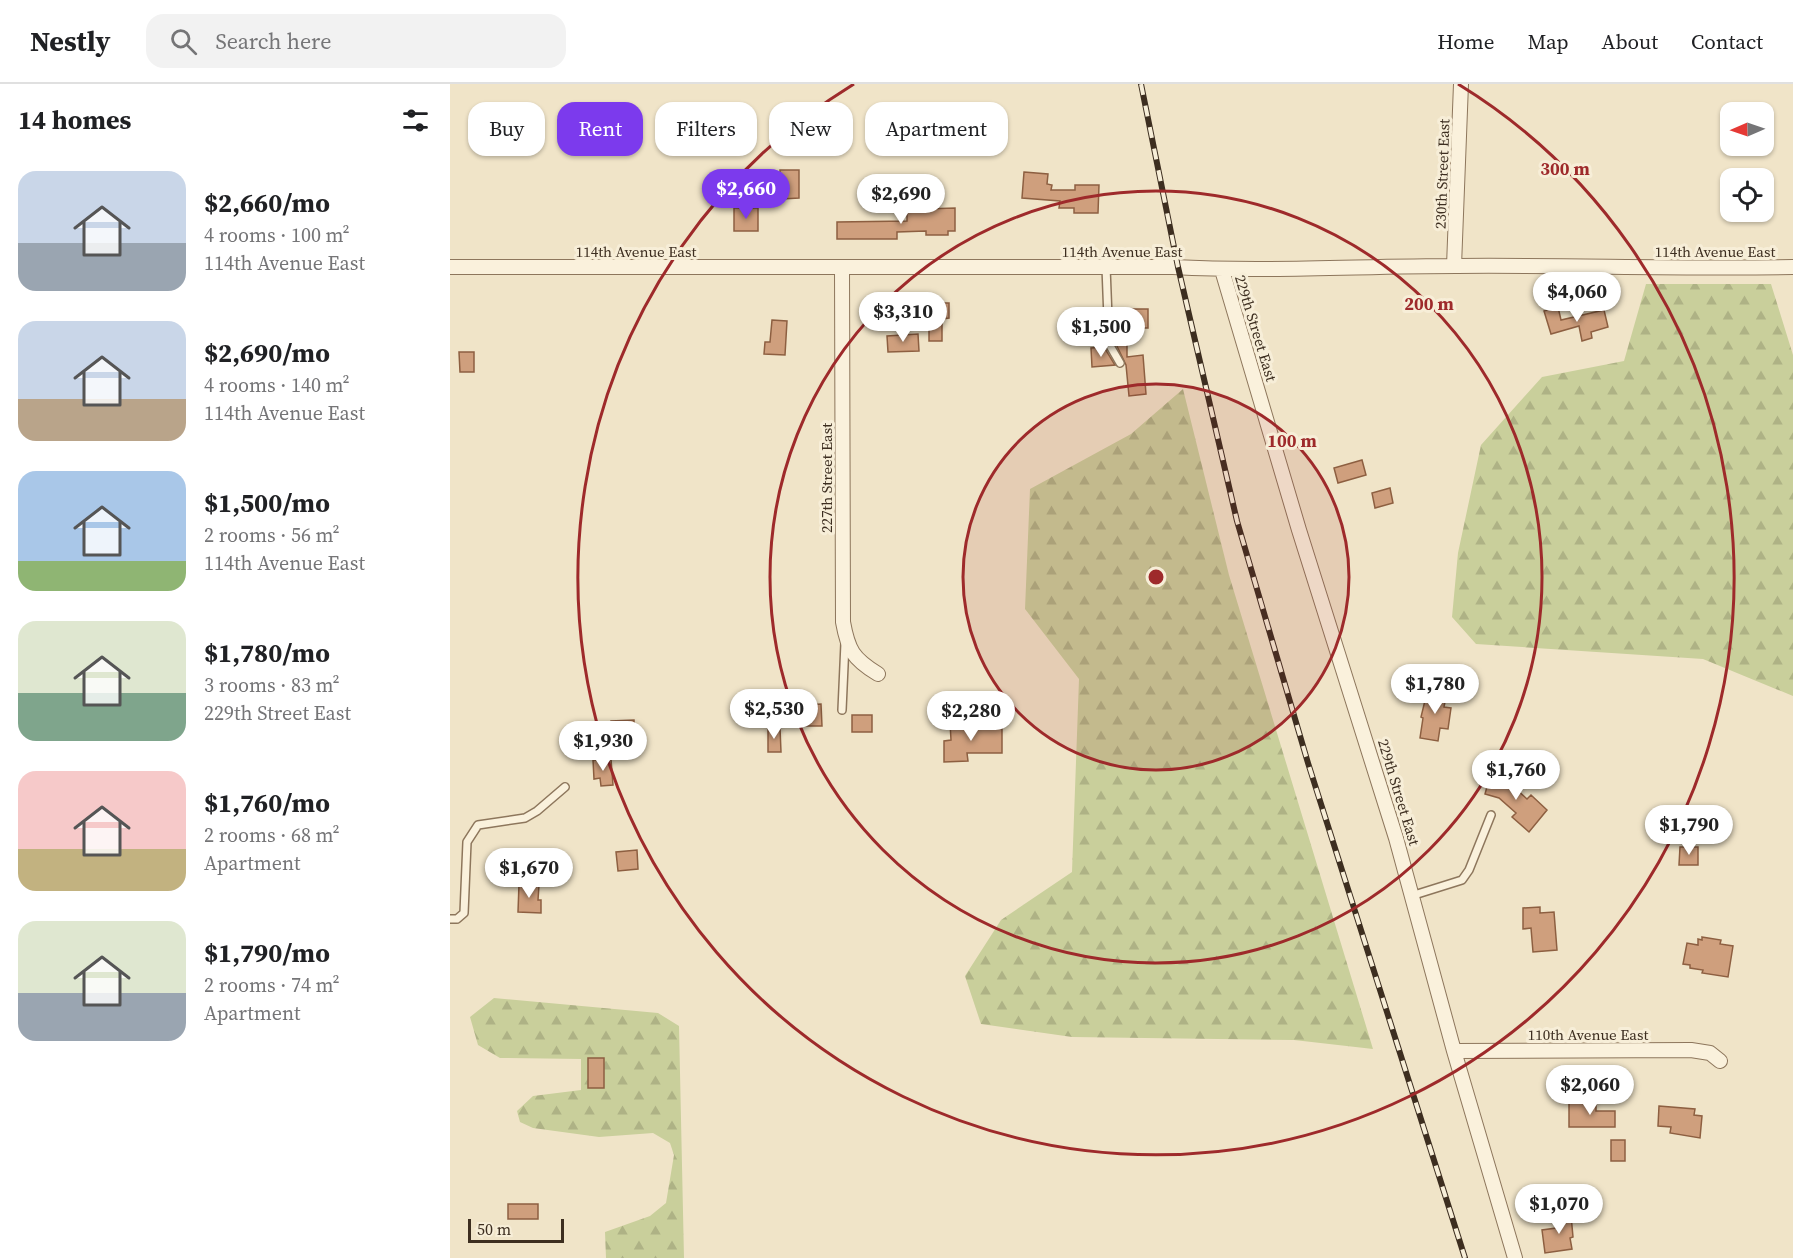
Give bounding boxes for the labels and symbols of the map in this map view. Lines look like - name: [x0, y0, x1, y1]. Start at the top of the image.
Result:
- north arrow: [1720, 102, 1774, 156]
- street label: 230th Street East: [1430, 118, 1454, 229]
- text: 300 m: [1540, 156, 1590, 181]
- pin: $2,660: [697, 169, 795, 220]
- pin: $2,690: [852, 174, 950, 225]
- street label: 114th Avenue East: [576, 241, 696, 262]
- street label: 114th Avenue East: [1062, 241, 1182, 262]
- street label: 114th Avenue East: [1655, 241, 1775, 262]
- street label: 229th Street East: [1230, 272, 1282, 384]
- pin: $4,060: [1528, 272, 1626, 323]
- text: 200 m: [1404, 291, 1454, 316]
- pin: $3,310: [854, 292, 952, 343]
- pin: $1,500: [1052, 307, 1150, 358]
- street label: 227th Street East: [816, 423, 837, 533]
- text: 100 m: [1267, 428, 1317, 453]
- centre of rings: [1146, 567, 1166, 587]
- pin: $1,780: [1386, 664, 1484, 715]
- pin: $2,530: [725, 689, 823, 740]
- pin: $2,280: [922, 691, 1020, 742]
- pin: $1,930: [554, 721, 652, 772]
- street label: 229th Street East: [1373, 736, 1425, 848]
- pin: $1,760: [1467, 750, 1565, 801]
- pin: $1,790: [1640, 805, 1738, 856]
- pin: $1,670: [480, 848, 578, 899]
- street label: 110th Avenue East: [1528, 1024, 1648, 1045]
- pin: $2,060: [1541, 1065, 1639, 1116]
- pin: $1,070: [1510, 1184, 1608, 1235]
- scale bar: [468, 1216, 564, 1244]

